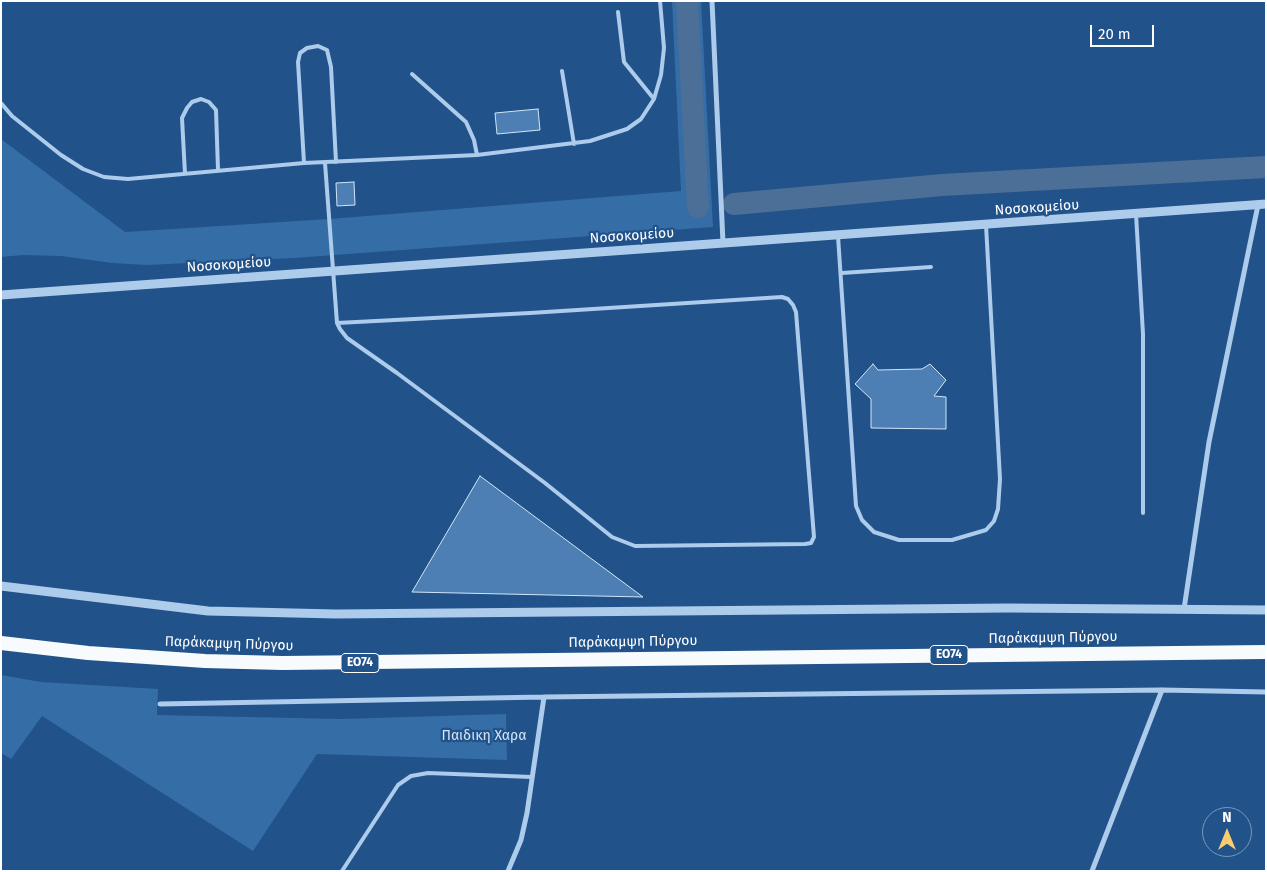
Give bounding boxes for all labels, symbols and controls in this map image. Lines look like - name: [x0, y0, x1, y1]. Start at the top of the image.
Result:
- scale bar: [1092, 15, 1156, 47]
- text: 20 m: [1098, 25, 1131, 43]
- street label: Νοσοκομείου: [994, 197, 1080, 219]
- street label: Νοσοκομείου: [589, 225, 675, 247]
- street label: Νοσοκομείου: [186, 254, 272, 276]
- street label: Παράκαμψη Πύργου: [988, 628, 1118, 648]
- street label: Παράκαμψη Πύργου: [568, 632, 698, 652]
- street label: Παράκαμψη Πύργου: [164, 633, 294, 655]
- road number: ΕΟ74: [930, 646, 968, 664]
- road number: ΕΟ74: [341, 654, 379, 672]
- park label: Παιδικη Χαρα: [441, 728, 527, 744]
- north arrow: [1202, 807, 1252, 857]
- text: N: [1222, 809, 1232, 826]

